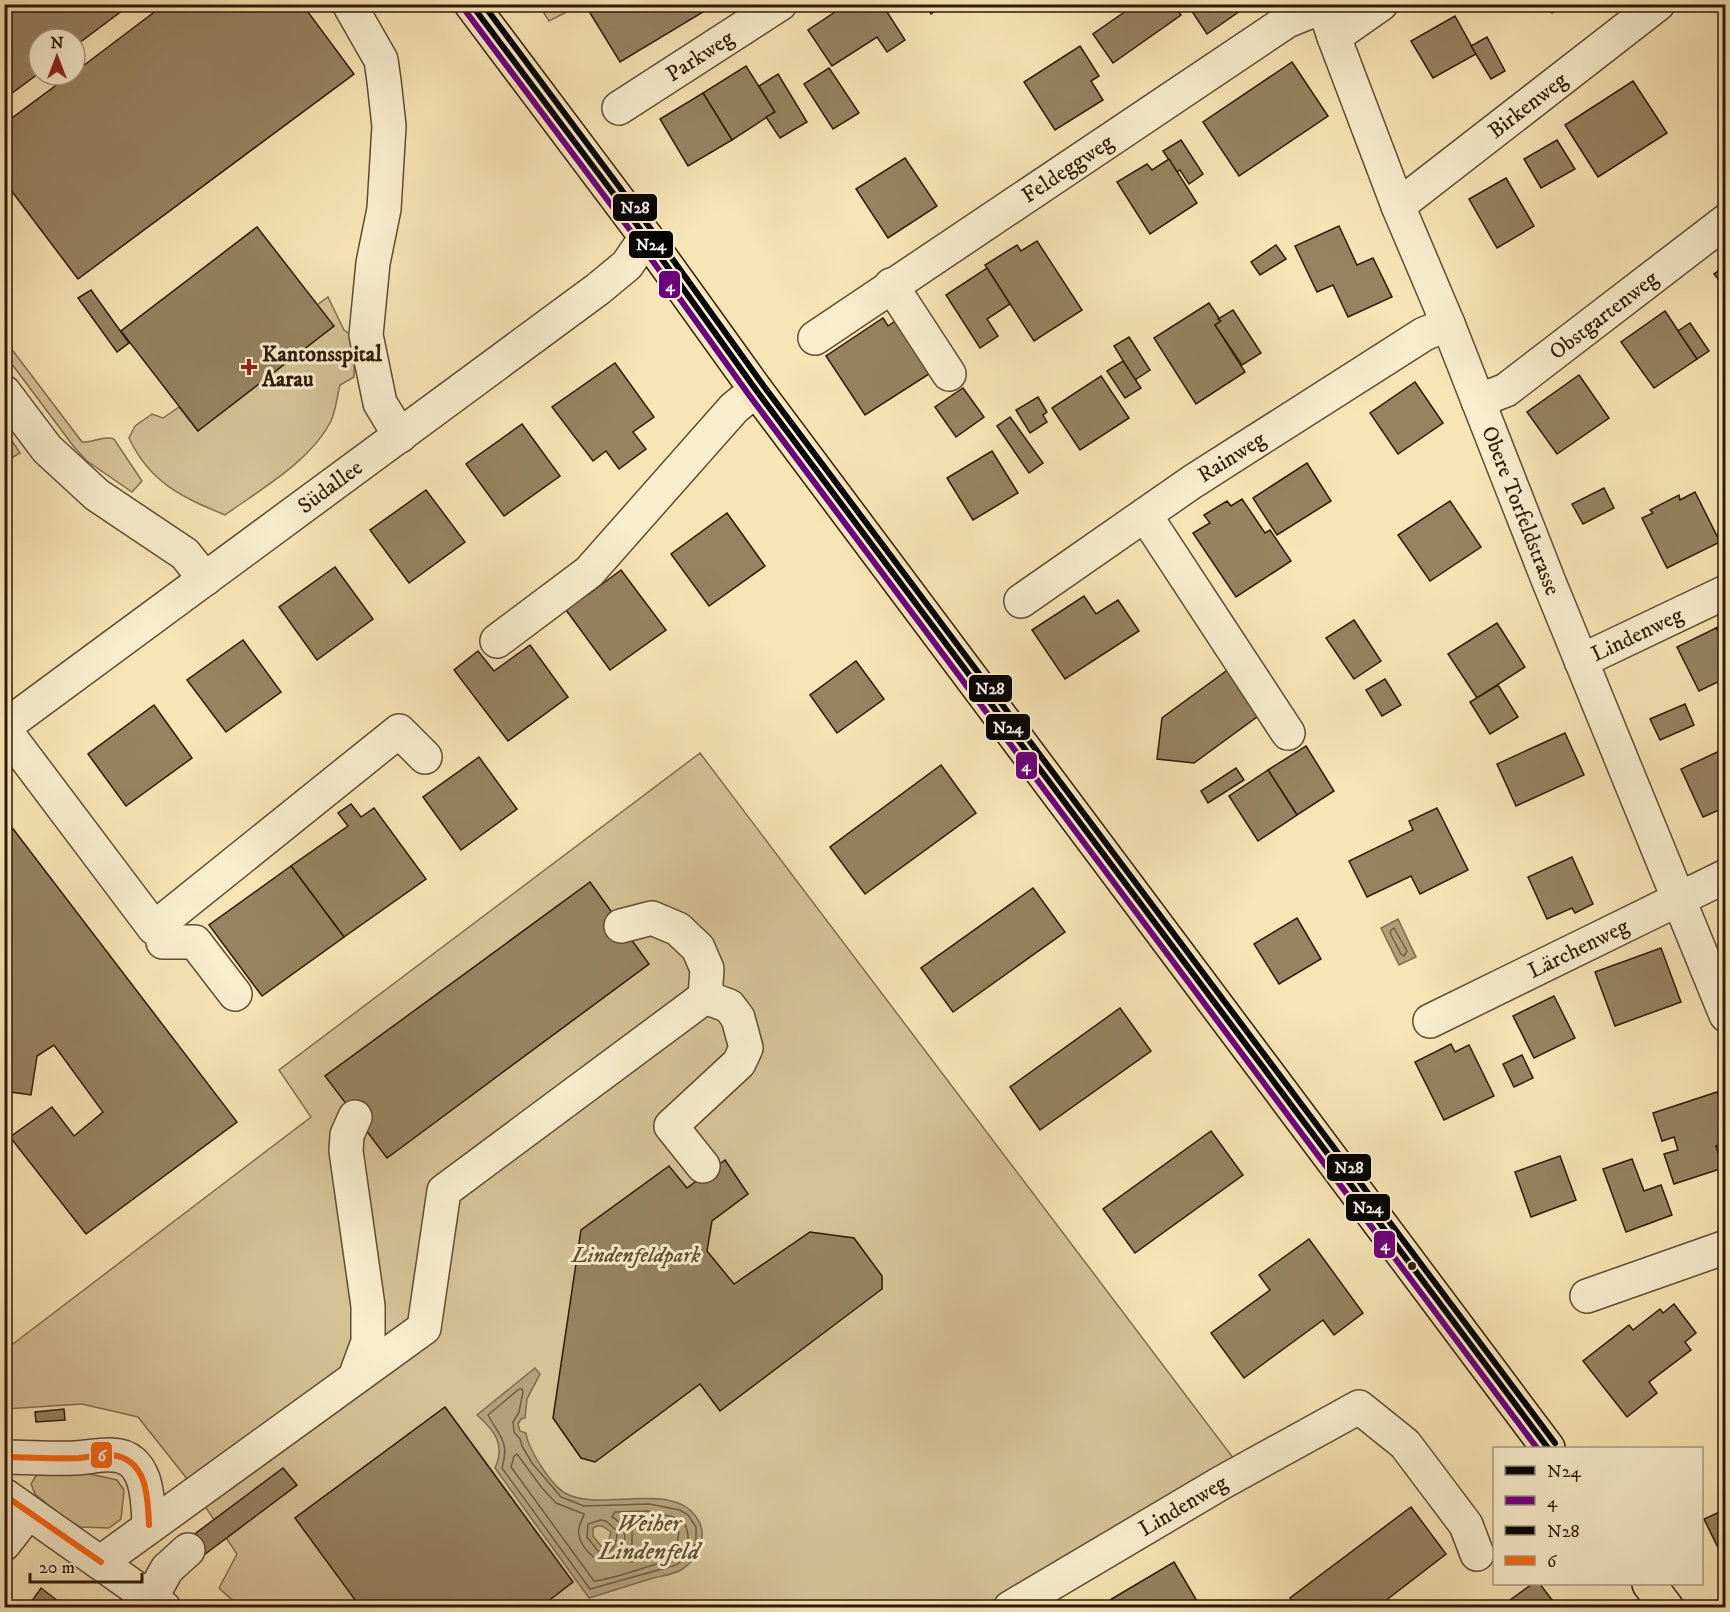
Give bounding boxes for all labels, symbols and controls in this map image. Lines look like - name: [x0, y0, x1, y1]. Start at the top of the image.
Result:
- street label: Parkweg: [661, 24, 739, 88]
- north arrow: [27, 27, 87, 87]
- text: N: [50, 33, 64, 53]
- street label: Birkenweg: [1483, 66, 1573, 144]
- street label: Feldeggweg: [1016, 128, 1119, 209]
- line badge: N28: [612, 193, 658, 222]
- text: N28: [621, 198, 650, 218]
- line badge: N24: [628, 230, 674, 259]
- text: N24: [636, 235, 667, 255]
- street label: Obstgartenweg: [1544, 265, 1663, 365]
- line badge: 4: [658, 270, 681, 299]
- text: 4: [664, 276, 675, 296]
- place label: Kantonsspital Aarau: [261, 341, 382, 393]
- marker: Kantonsspital Aarau: [240, 358, 258, 376]
- street label: Obere Torfeldstrasse: [1476, 422, 1566, 599]
- street label: Rainweg: [1192, 425, 1270, 488]
- street label: Südallee: [292, 454, 368, 519]
- street label: Lindenweg: [1587, 601, 1687, 668]
- line badge: N28: [968, 674, 1013, 703]
- text: N28: [976, 679, 1005, 699]
- line badge: N24: [985, 713, 1031, 741]
- text: N24: [993, 718, 1024, 738]
- line badge: 4: [1015, 751, 1038, 780]
- text: 4: [1020, 756, 1031, 776]
- street label: Lärchenweg: [1523, 912, 1633, 984]
- line badge: N28: [1326, 1153, 1372, 1182]
- text: N28: [1335, 1158, 1364, 1178]
- line badge: N24: [1345, 1193, 1391, 1222]
- text: N24: [1353, 1198, 1384, 1218]
- line badge: 4: [1373, 1230, 1396, 1259]
- text: 4: [1379, 1235, 1390, 1255]
- park label: Lindenfeldpark: [570, 1242, 701, 1269]
- unlabelled marker: [1406, 1260, 1418, 1272]
- line badge: 6: [90, 1441, 113, 1469]
- text: 6: [98, 1446, 108, 1466]
- legend: [1493, 1447, 1703, 1585]
- text: N24: [1547, 1461, 1582, 1483]
- street label: Lindenweg: [1134, 1469, 1232, 1542]
- text: 4: [1547, 1491, 1558, 1513]
- water label: Weiher Lindenfeld: [597, 1509, 703, 1567]
- text: N28: [1547, 1521, 1580, 1543]
- scale bar: [30, 1546, 142, 1584]
- text: 6: [1547, 1551, 1557, 1573]
- text: 20 m: [39, 1557, 75, 1579]

